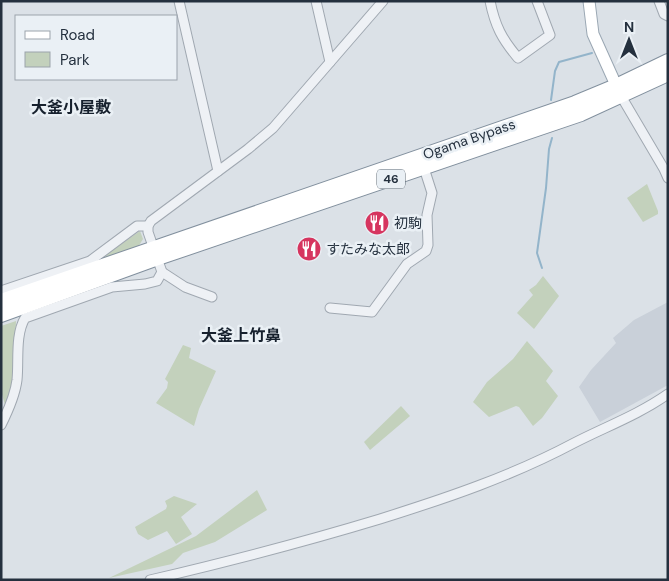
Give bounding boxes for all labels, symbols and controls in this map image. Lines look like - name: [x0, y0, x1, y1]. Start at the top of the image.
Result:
- legend: [15, 15, 178, 80]
- north arrow: [604, 15, 654, 65]
- text: N: [624, 18, 634, 36]
- text: Road: [60, 25, 95, 45]
- text: Park: [60, 50, 90, 70]
- district label: 大釜小屋敷: [31, 97, 111, 118]
- street label: Ogama Bypass: [420, 115, 518, 163]
- road number: 46: [377, 170, 405, 188]
- restaurant icon: 初駒: [364, 210, 390, 236]
- place label: 初駒: [394, 214, 422, 232]
- restaurant icon: すたみな太郎: [296, 236, 322, 262]
- place label: すたみな太郎: [326, 240, 410, 258]
- district label: 大釜上竹鼻: [201, 325, 281, 346]

